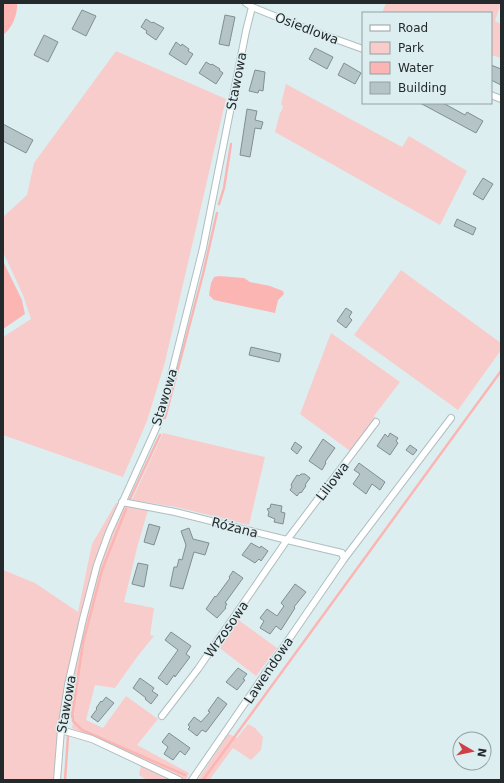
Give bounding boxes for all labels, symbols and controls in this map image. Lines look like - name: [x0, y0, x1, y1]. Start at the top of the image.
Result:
- street label: Osiedlowa: [273, 9, 341, 47]
- legend: [362, 12, 492, 104]
- text: Road: [398, 21, 428, 35]
- text: Park: [398, 41, 424, 55]
- street label: Stawowa: [224, 51, 249, 111]
- text: Water: [398, 61, 434, 75]
- text: Building: [398, 81, 447, 95]
- street label: Stawowa: [149, 367, 180, 427]
- street label: Liliowa: [313, 459, 352, 504]
- street label: Różana: [210, 514, 260, 540]
- street label: Wrzosowa: [201, 598, 251, 661]
- street label: Lawendowa: [241, 634, 296, 706]
- street label: Stawowa: [54, 674, 79, 734]
- north arrow: [452, 731, 492, 771]
- text: N: [474, 747, 489, 758]

